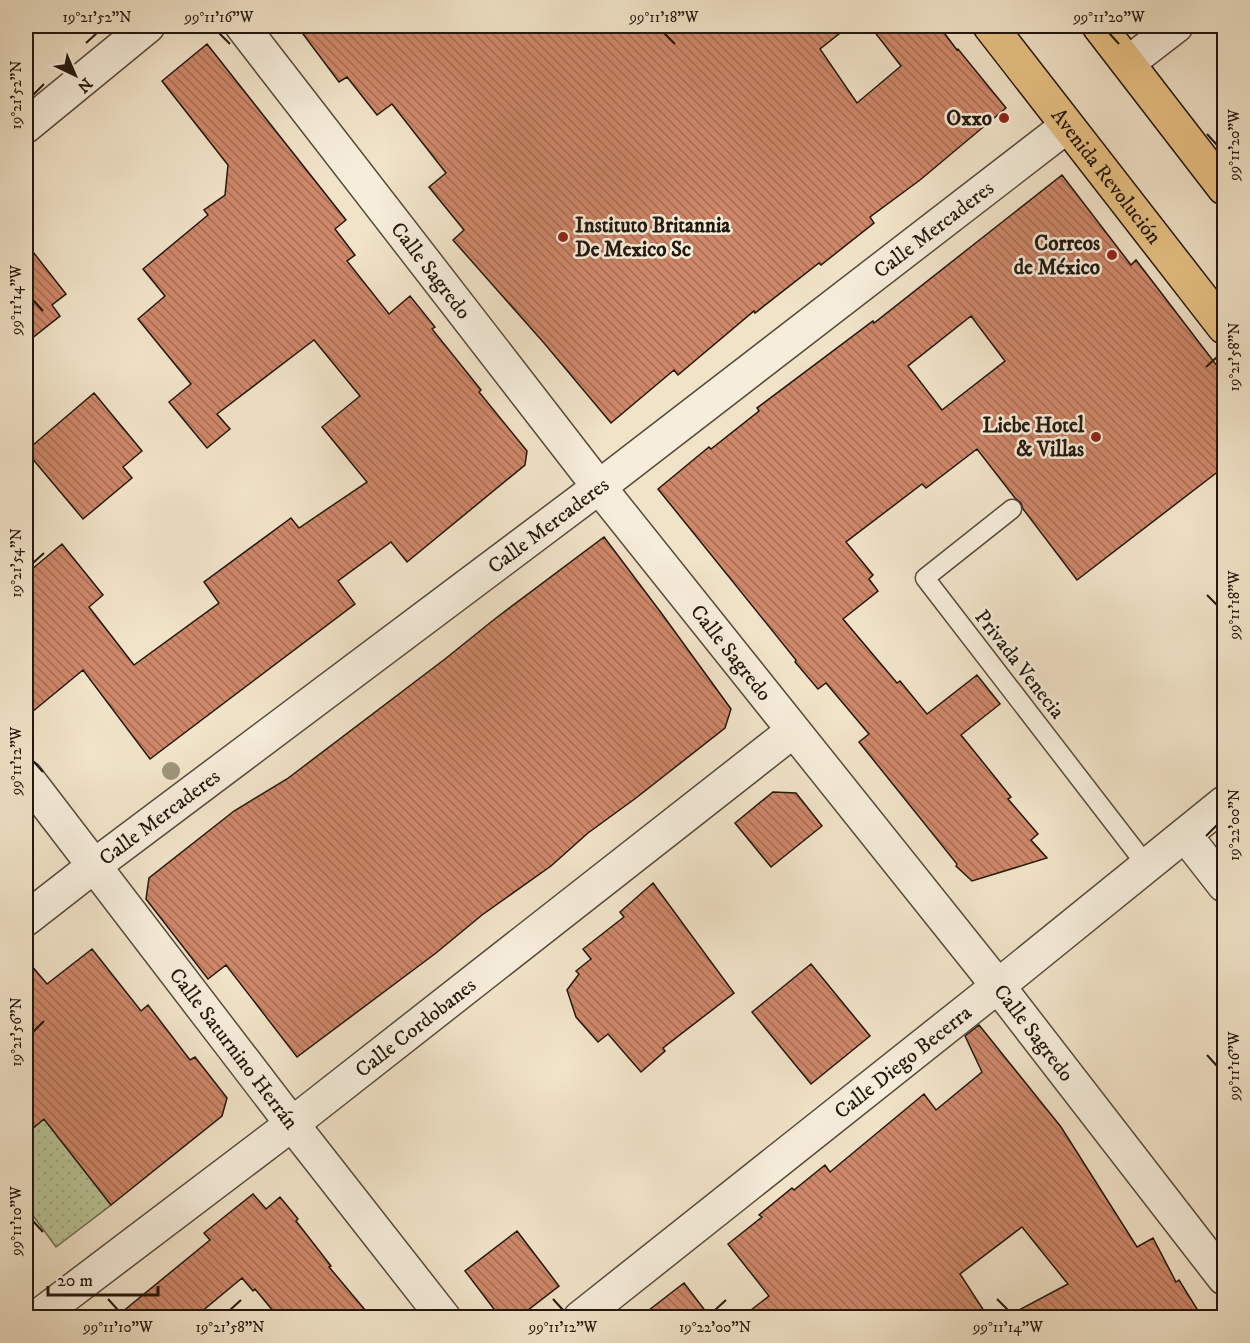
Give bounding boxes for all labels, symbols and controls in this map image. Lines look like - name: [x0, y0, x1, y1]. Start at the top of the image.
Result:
- text: 19°21'52"N: [62, 8, 132, 27]
- text: 99°11'16"W: [183, 8, 254, 27]
- text: 99°11'18"W: [629, 8, 699, 27]
- text: 99°11'20"W: [1072, 8, 1145, 27]
- north arrow: [45, 45, 105, 105]
- text: 19°21'52"N: [7, 60, 26, 130]
- text: N: [73, 73, 96, 97]
- street label: Avenida Revolución: [1045, 103, 1167, 250]
- place label: Oxxo: [946, 106, 992, 132]
- text: 99°11'20"W: [1225, 109, 1244, 182]
- marker: Oxxo: [997, 111, 1011, 125]
- street label: Calle Mercaderes: [869, 175, 999, 284]
- place label: Instituto Britannia De Mexico Sc: [575, 213, 731, 263]
- street label: Calle Sagredo: [385, 217, 476, 325]
- marker: Instituto Britannia De Mexico Sc: [556, 230, 570, 244]
- place label: Correos de México: [1014, 231, 1100, 281]
- marker: Correos de México: [1105, 248, 1119, 262]
- text: 99°11'14"W: [7, 265, 26, 336]
- text: 19°21'58"N: [1225, 322, 1244, 392]
- place label: Liebe Hotel & Villas: [982, 413, 1085, 463]
- marker: Liebe Hotel & Villas: [1089, 430, 1103, 444]
- street label: Calle Mercaderes: [483, 472, 614, 580]
- text: 19°21'54"N: [7, 528, 26, 598]
- text: 99°11'18"W: [1225, 570, 1244, 640]
- street label: Calle Sagredo: [684, 600, 777, 707]
- street label: Privada Venecia: [969, 605, 1070, 724]
- text: 99°11'12"W: [7, 726, 26, 796]
- street label: Calle Mercaderes: [94, 764, 226, 872]
- text: 19°22'00"N: [1225, 789, 1244, 861]
- street label: Calle Saturnino Herrán: [163, 963, 304, 1135]
- street label: Calle Cordobanes: [350, 973, 482, 1083]
- street label: Calle Sagredo: [988, 979, 1079, 1087]
- text: 19°21'56"N: [7, 997, 26, 1067]
- street label: Calle Diego Becerra: [829, 1000, 977, 1125]
- text: 99°11'16"W: [1225, 1031, 1244, 1102]
- text: 99°11'10"W: [7, 1186, 26, 1257]
- scale bar: [48, 1259, 158, 1297]
- text: 20 m: [57, 1270, 93, 1292]
- text: 99°11'10"W: [82, 1318, 153, 1337]
- text: 19°21'58"N: [195, 1318, 265, 1337]
- text: 99°11'12"W: [528, 1318, 598, 1337]
- text: 19°22'00"N: [679, 1318, 751, 1337]
- text: 99°11'14"W: [972, 1318, 1043, 1337]

